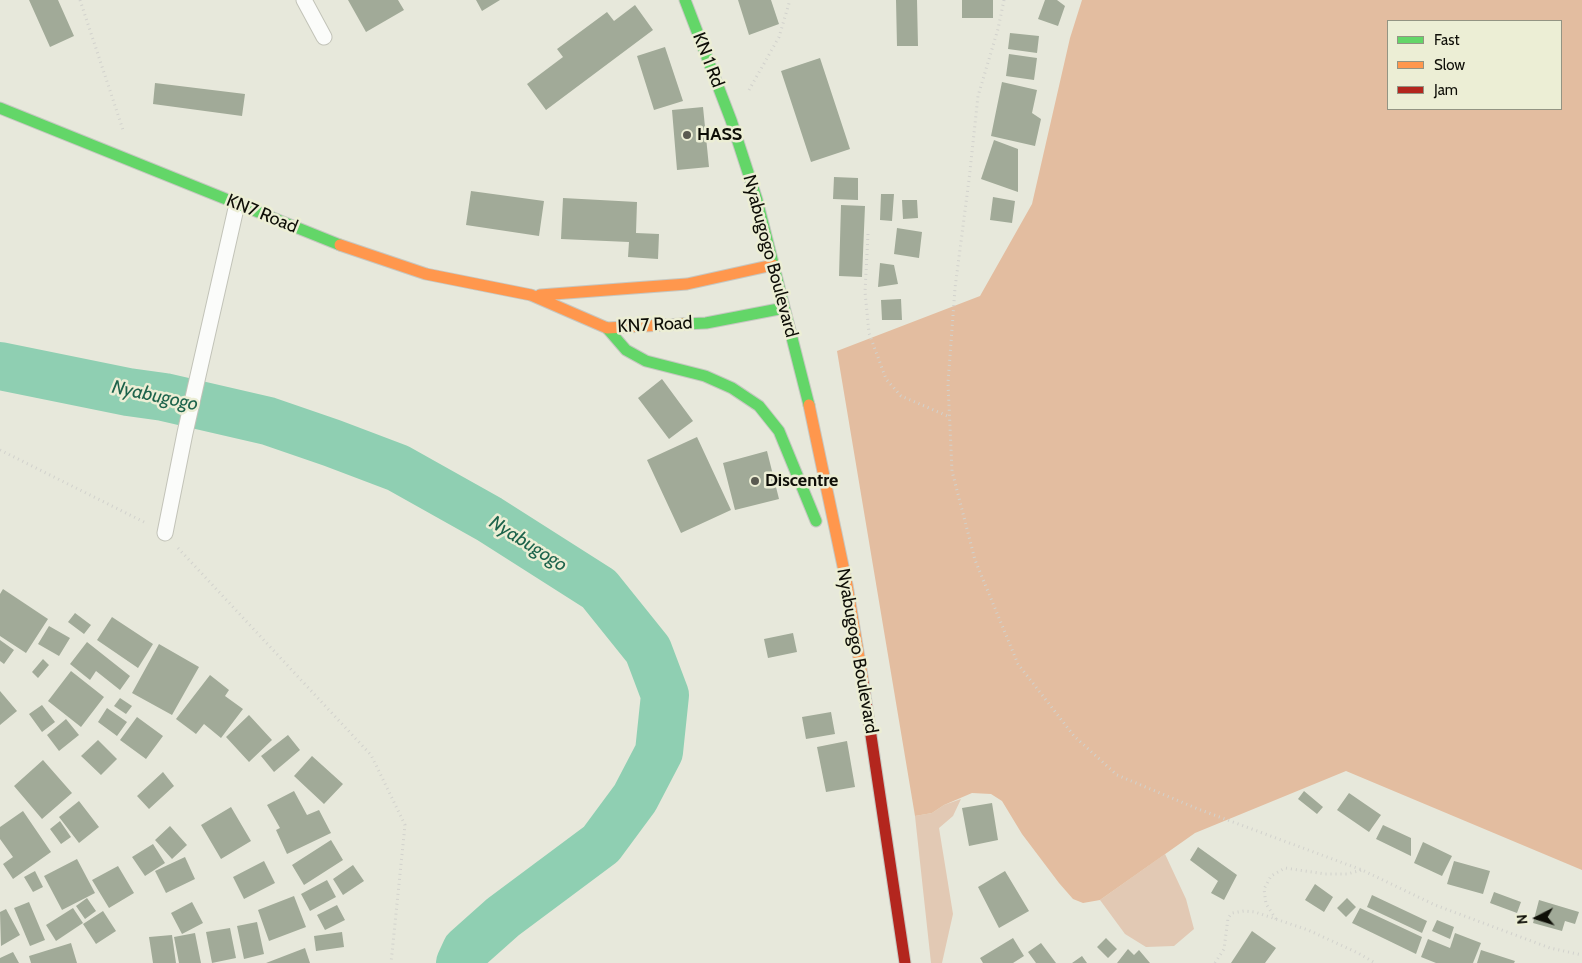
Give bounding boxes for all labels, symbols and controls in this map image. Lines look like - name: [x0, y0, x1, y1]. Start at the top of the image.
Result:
- legend: [1387, 20, 1562, 110]
- street label: KN 1 Rd: [688, 29, 728, 91]
- text: Fast: [1434, 31, 1459, 49]
- text: Slow: [1434, 56, 1465, 74]
- text: Jam: [1434, 81, 1458, 99]
- place label: HASS: [697, 124, 742, 146]
- marker: HASS: [681, 129, 693, 141]
- street label: Nyabugogo Boulevard: [738, 172, 802, 340]
- street label: KN7 Road: [223, 190, 301, 238]
- street label: KN7 Road: [617, 312, 693, 338]
- water label: Nyabugogo: [110, 376, 200, 416]
- place label: Discentre: [765, 470, 838, 492]
- marker: Discentre: [749, 475, 761, 487]
- water label: Nyabugogo: [485, 511, 571, 577]
- street label: Nyabugogo Boulevard: [832, 567, 882, 735]
- north arrow: [1512, 893, 1562, 943]
- text: N: [1513, 914, 1531, 925]

